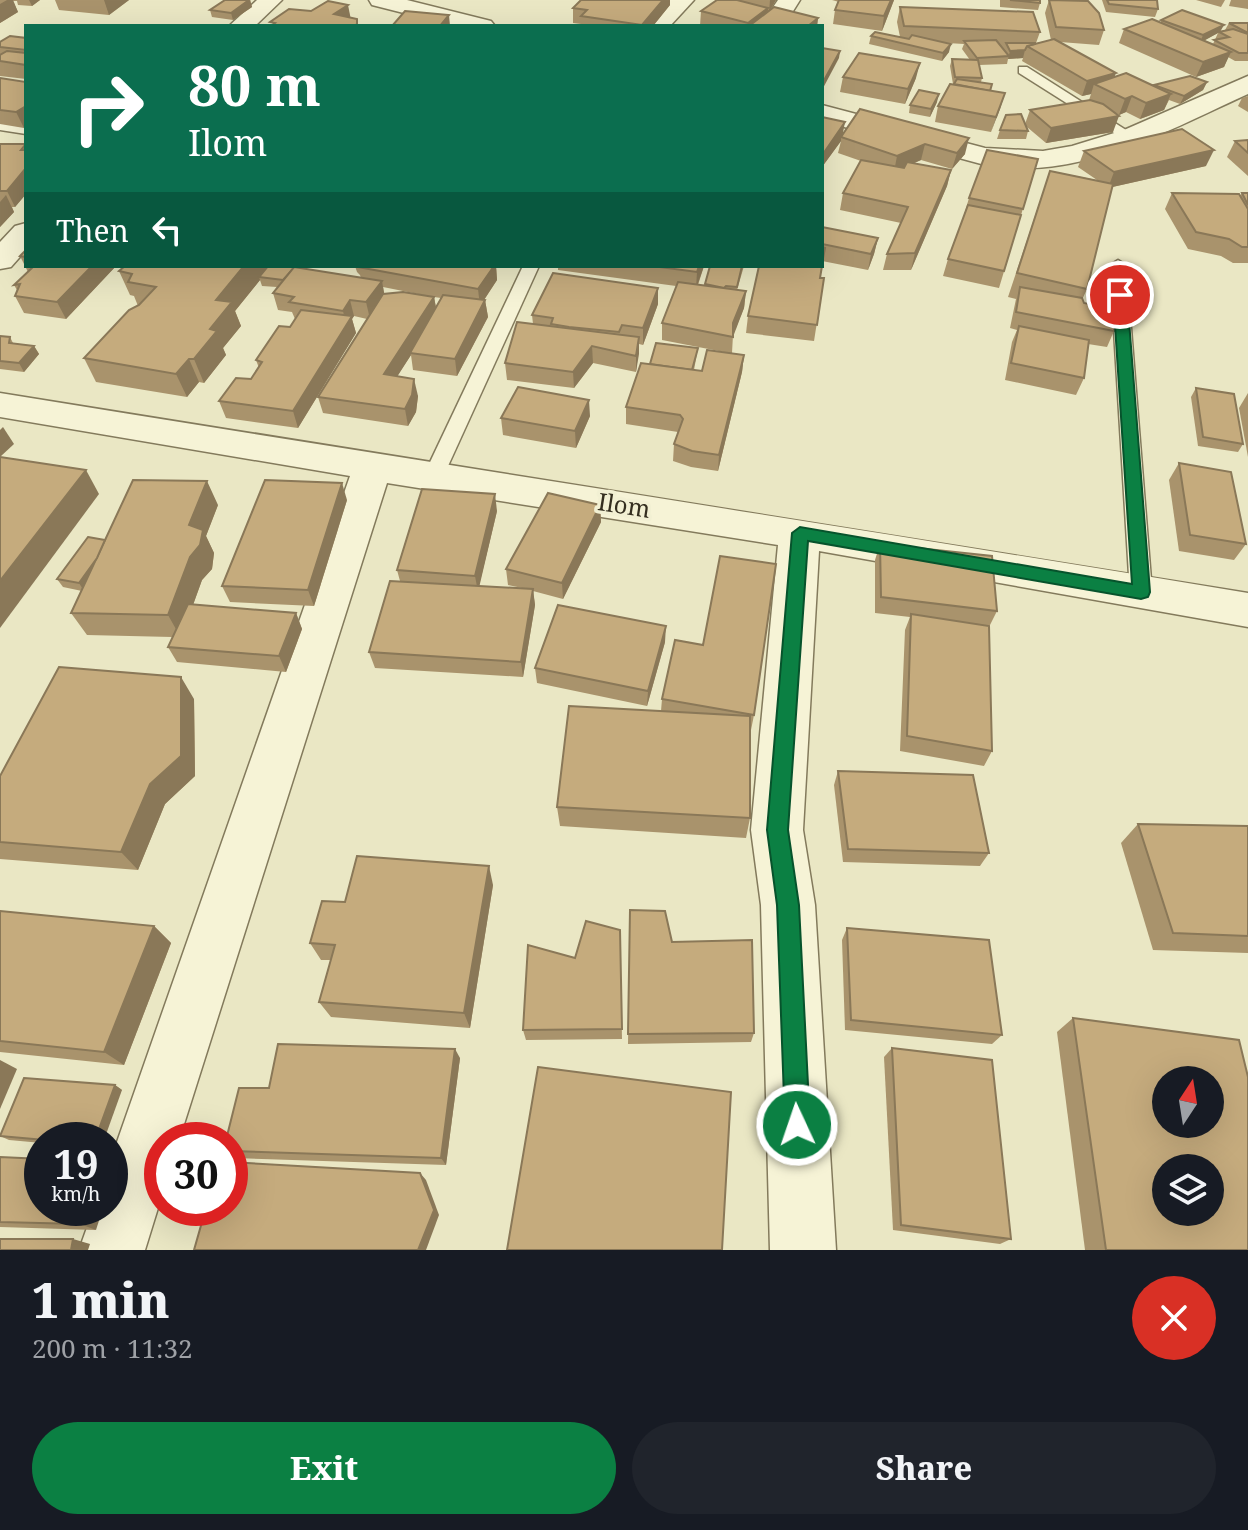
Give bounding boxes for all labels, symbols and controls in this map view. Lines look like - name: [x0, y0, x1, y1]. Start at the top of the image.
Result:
- text: 80 m: [188, 46, 321, 122]
- icon: right: [56, 56, 160, 160]
- text: Ilom: [188, 118, 267, 167]
- icon: left: [145, 208, 189, 252]
- text: Then: [56, 210, 129, 251]
- pin: [1086, 261, 1154, 329]
- icon: arrive: [1098, 273, 1142, 317]
- street label: Ilom: [596, 484, 653, 525]
- north arrow: [1152, 1066, 1224, 1138]
- map controls: [1152, 1066, 1224, 1226]
- position arrow: [755, 1083, 839, 1167]
- speed limit sign: 30: [144, 1122, 248, 1226]
- text: 19: [53, 1136, 99, 1191]
- button: layers: [1152, 1154, 1224, 1226]
- text: km/h: [51, 1180, 101, 1207]
- text: 1 min: [32, 1267, 170, 1332]
- button: close: [1132, 1276, 1216, 1360]
- text: 200 m · 11:32: [32, 1330, 193, 1366]
- button: Exit: [32, 1422, 616, 1514]
- button: Share: [632, 1422, 1216, 1514]

